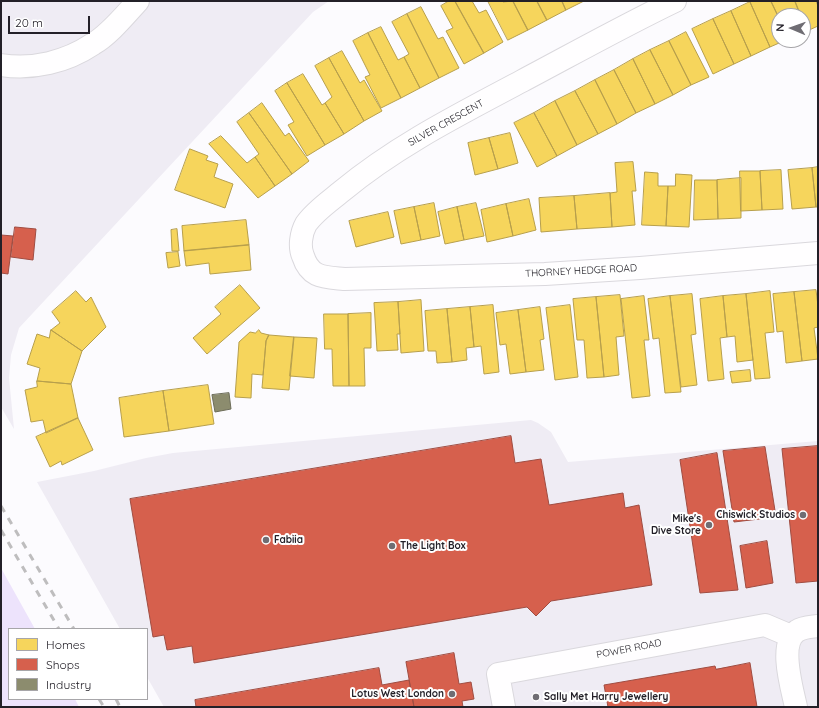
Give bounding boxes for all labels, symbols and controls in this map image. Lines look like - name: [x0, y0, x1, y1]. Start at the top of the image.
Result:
- scale bar: [10, 8, 92, 34]
- north arrow: [771, 8, 811, 48]
- text: 20 m: [15, 15, 43, 30]
- text: N: [773, 23, 787, 32]
- street label: SILVER CRESCENT: [406, 97, 486, 149]
- street label: THORNEY HEDGE ROAD: [525, 262, 637, 280]
- place label: Chiswick Studios: [716, 509, 795, 521]
- marker: Chiswick Studios: [798, 510, 808, 520]
- place label: Mike's Dive Store: [651, 513, 701, 536]
- marker: Mike's Dive Store: [704, 520, 714, 530]
- place label: Fabiia: [274, 534, 303, 546]
- marker: Fabiia: [261, 535, 271, 545]
- place label: The Light Box: [400, 540, 466, 552]
- marker: The Light Box: [387, 541, 397, 551]
- legend: [8, 628, 148, 700]
- text: Homes: [46, 637, 85, 652]
- street label: POWER ROAD: [595, 637, 663, 661]
- text: Shops: [46, 657, 80, 672]
- text: Industry: [46, 677, 91, 692]
- place label: Lotus West London: [351, 688, 444, 700]
- marker: Lotus West London: [447, 689, 457, 699]
- place label: Sally Met Harry Jewellery: [544, 691, 668, 703]
- marker: Sally Met Harry Jewellery: [531, 692, 541, 702]

